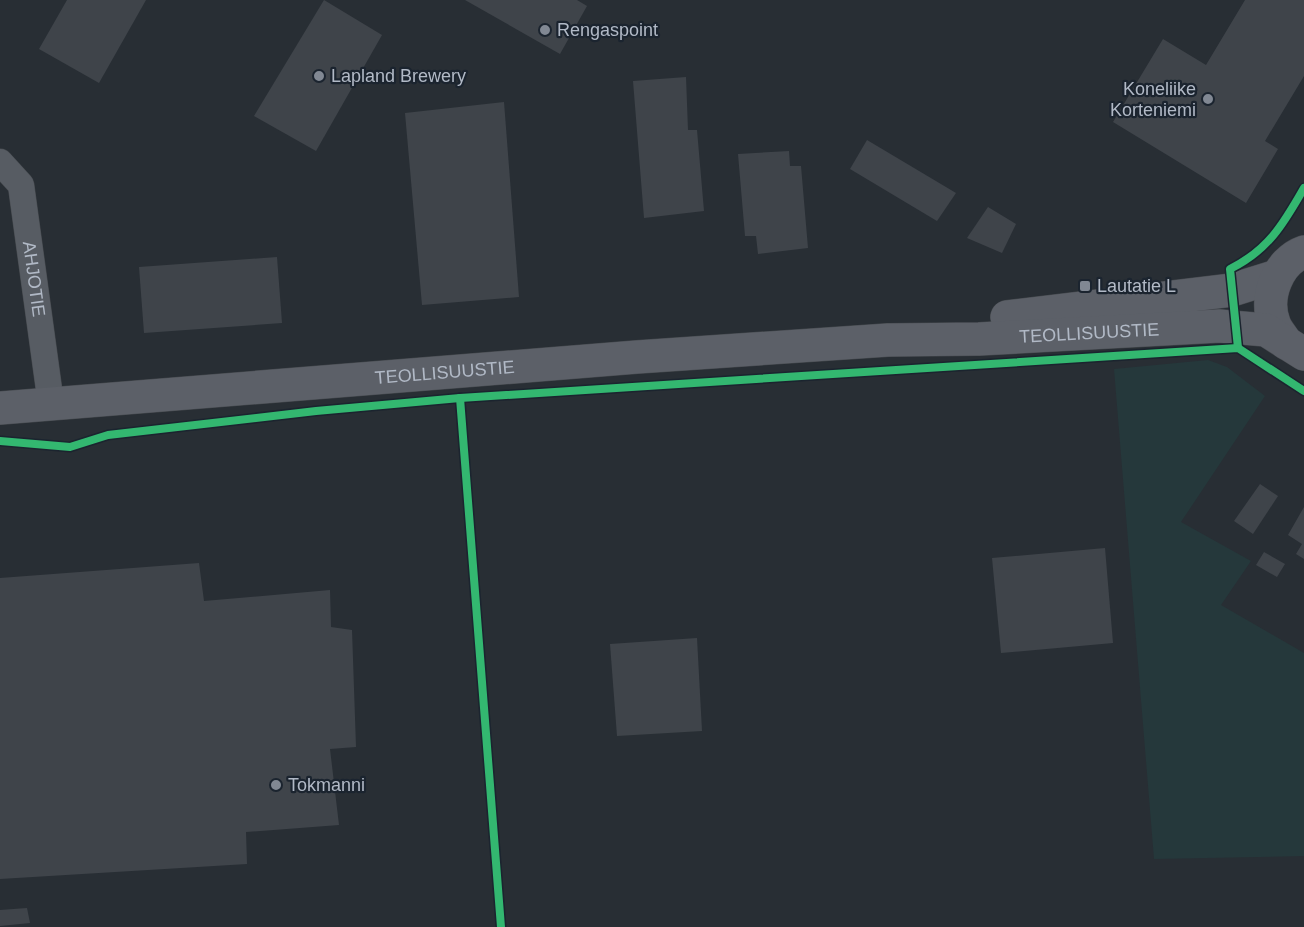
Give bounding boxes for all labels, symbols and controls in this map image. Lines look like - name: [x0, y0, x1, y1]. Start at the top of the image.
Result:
- place label: Rengaspoint: [557, 20, 658, 40]
- marker: Rengaspoint: [538, 23, 552, 37]
- place label: Lapland Brewery: [331, 66, 466, 86]
- marker: Lapland Brewery: [312, 69, 326, 83]
- place label: Koneliike Korteniemi: [1110, 79, 1196, 120]
- marker: Koneliike Korteniemi: [1201, 92, 1215, 106]
- street label: AHJOTIE: [19, 240, 49, 318]
- place label: Lautatie L: [1097, 276, 1176, 296]
- marker: Lautatie L: [1078, 279, 1092, 293]
- street label: TEOLLISUUSTIE: [1019, 319, 1160, 347]
- street label: TEOLLISUUSTIE: [374, 357, 515, 388]
- place label: Tokmanni: [288, 775, 365, 795]
- marker: Tokmanni: [269, 778, 283, 792]

